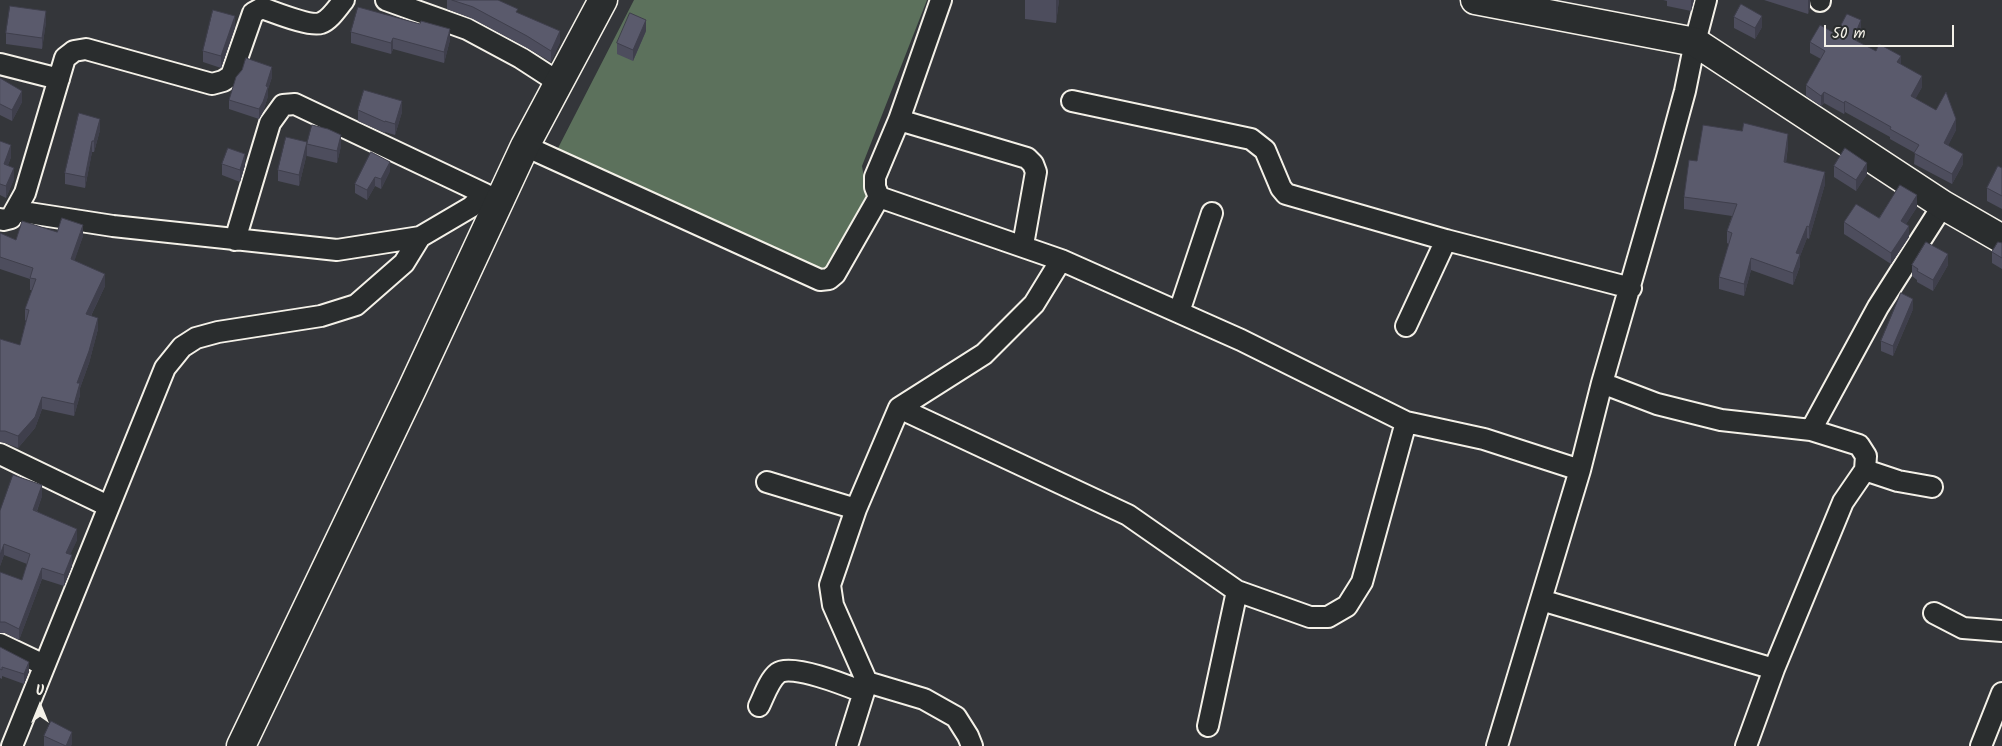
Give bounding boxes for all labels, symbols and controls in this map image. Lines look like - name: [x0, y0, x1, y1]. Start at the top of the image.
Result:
- scale bar: [1827, 15, 1957, 47]
- text: 50 m: [1832, 22, 1866, 46]
- text: U: [36, 680, 44, 702]
- north arrow: [15, 681, 65, 731]

